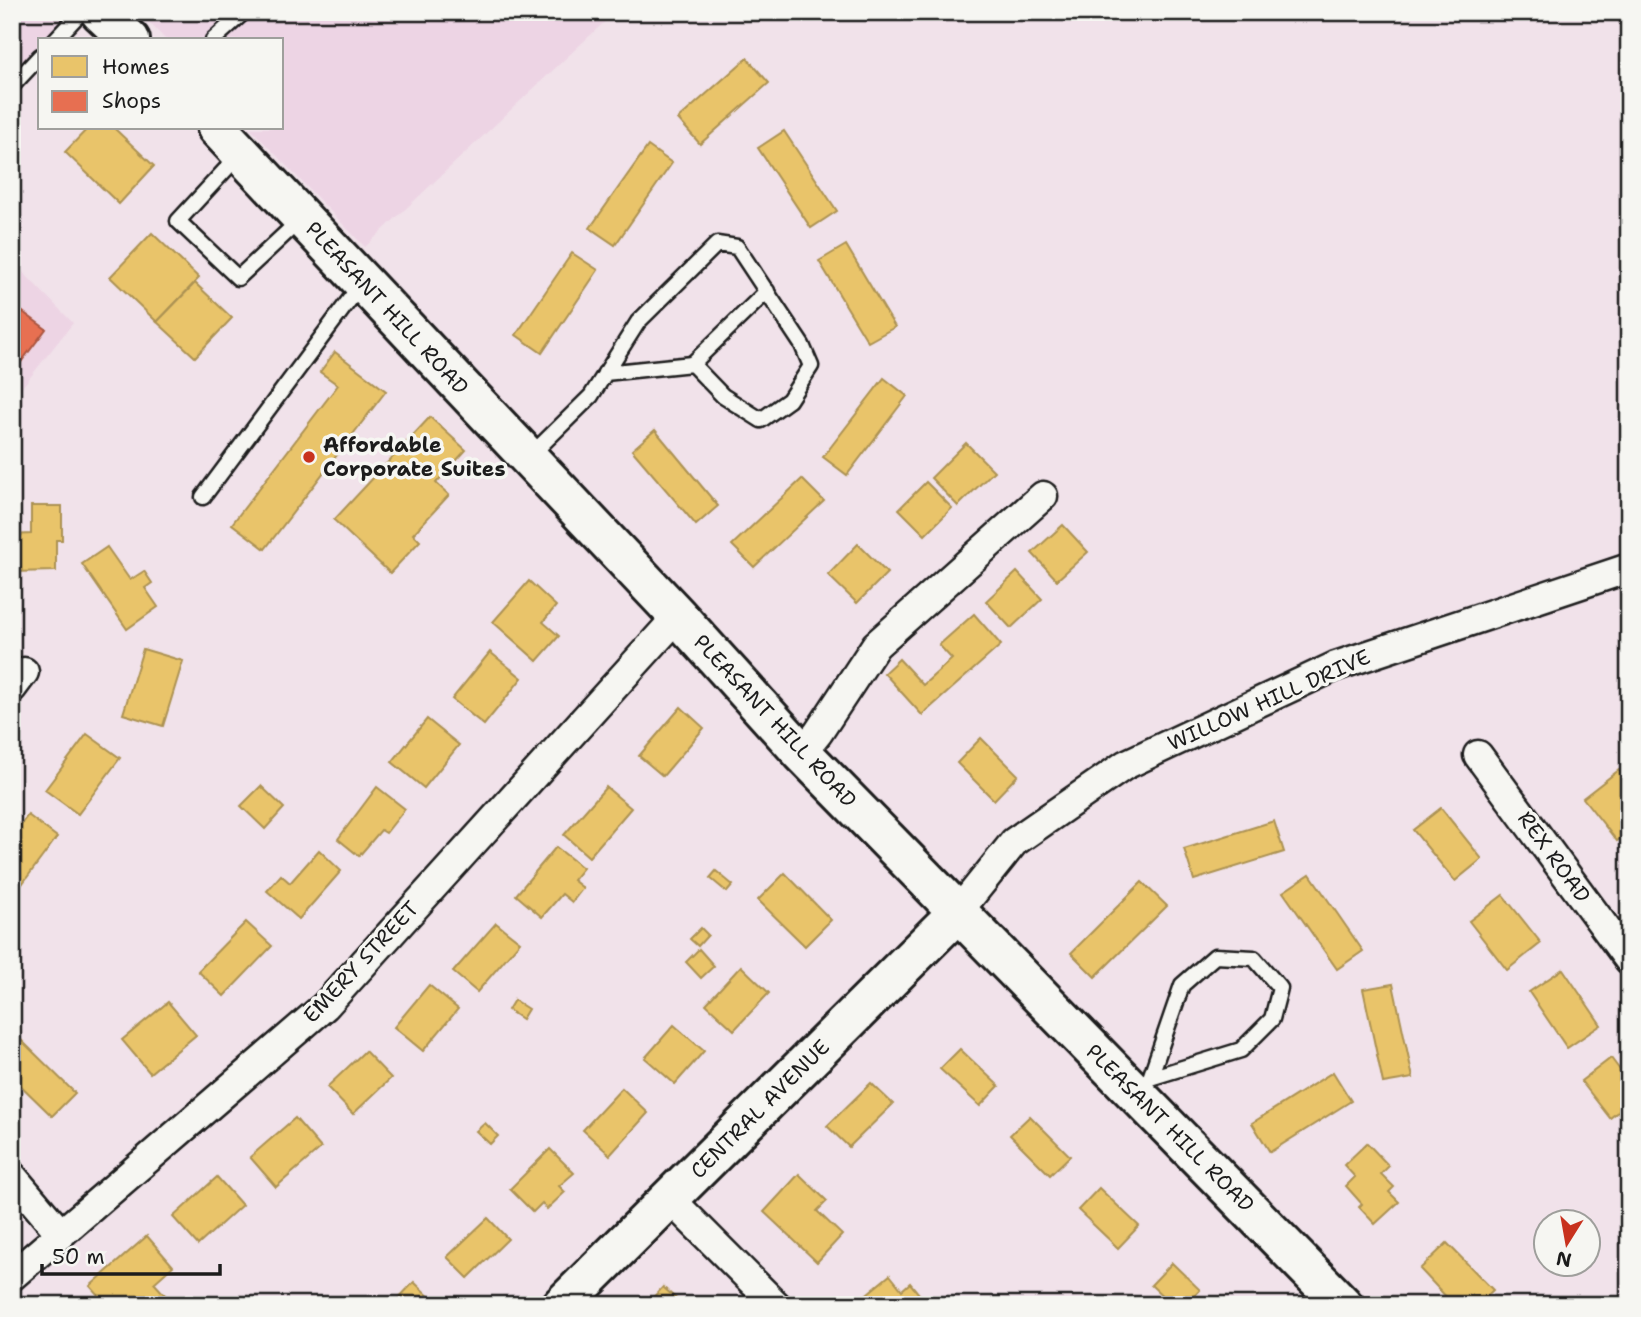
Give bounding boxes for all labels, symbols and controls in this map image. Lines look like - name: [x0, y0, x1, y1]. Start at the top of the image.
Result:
- legend: [38, 38, 284, 130]
- text: Homes: [102, 53, 170, 81]
- text: Shops: [102, 87, 161, 115]
- street label: PLEASANT HILL ROAD: [299, 215, 475, 401]
- place label: Affordable Corporate Suites: [323, 431, 506, 483]
- marker: Affordable Corporate Suites: [301, 449, 317, 465]
- street label: PLEASANT HILL ROAD: [687, 628, 863, 814]
- street label: WILLOW HILL DRIVE: [1163, 643, 1375, 757]
- street label: REX ROAD: [1511, 806, 1597, 908]
- street label: EMERY STREET: [297, 895, 425, 1029]
- street label: CENTRAL AVENUE: [684, 1033, 836, 1185]
- street label: PLEASANT HILL ROAD: [1080, 1038, 1260, 1218]
- north arrow: [1532, 1208, 1602, 1278]
- scale bar: [42, 1233, 220, 1277]
- text: 50 m: [52, 1243, 105, 1271]
- text: N: [1554, 1245, 1574, 1273]

